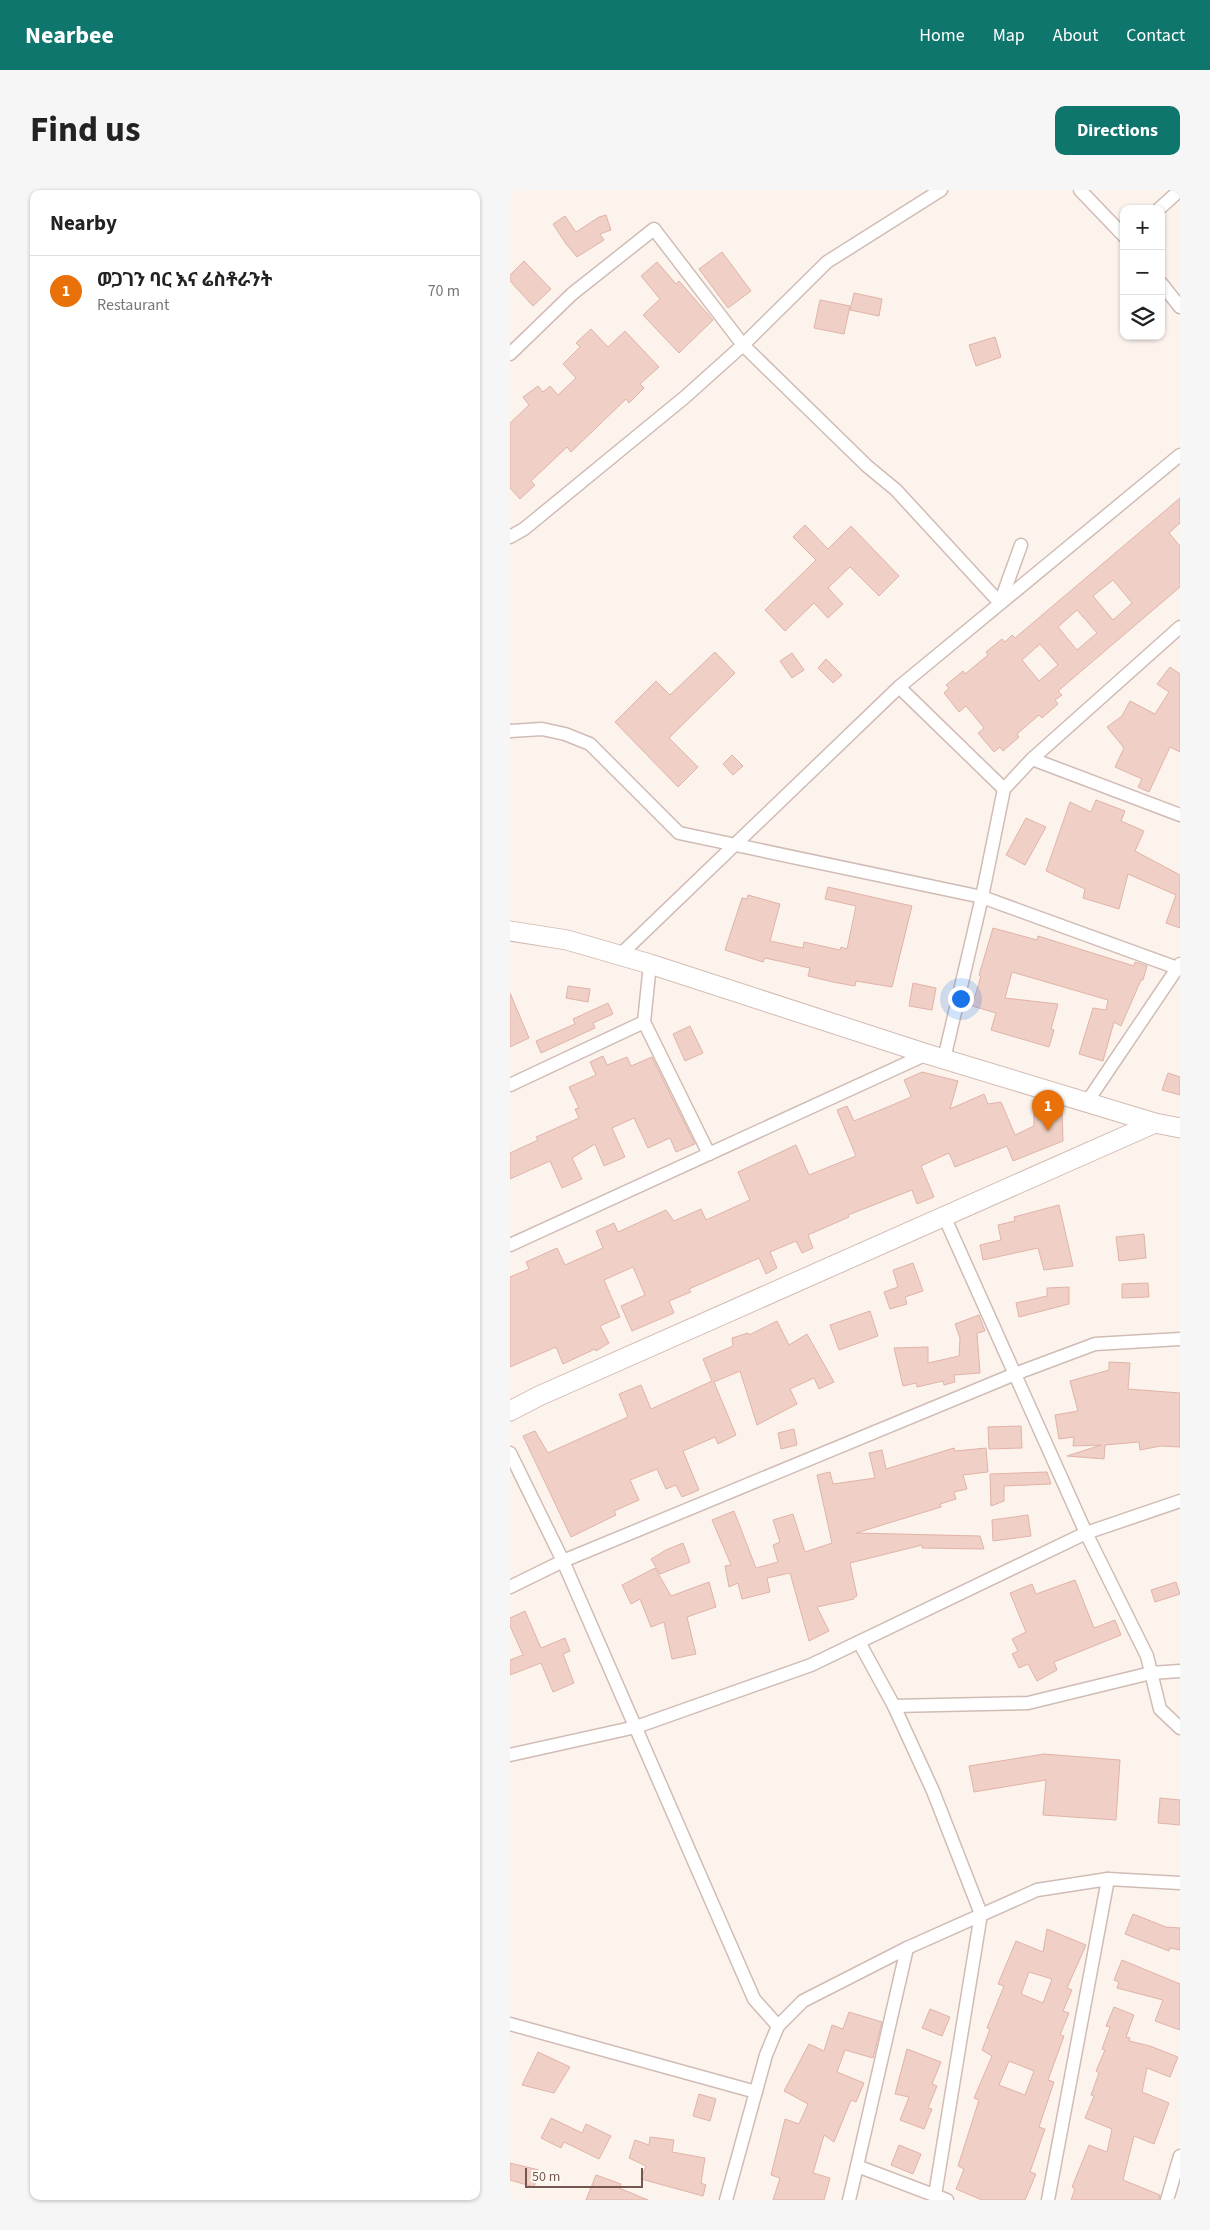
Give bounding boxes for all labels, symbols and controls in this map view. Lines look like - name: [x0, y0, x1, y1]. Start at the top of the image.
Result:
- text: Nearbee: [25, 18, 114, 53]
- text: Home: [919, 23, 965, 48]
- text: Map: [993, 23, 1025, 48]
- text: About: [1053, 23, 1098, 48]
- text: Contact: [1126, 23, 1185, 48]
- text: Find us: [30, 105, 140, 155]
- button: Directions: [1055, 106, 1180, 155]
- map controls: [1120, 205, 1165, 340]
- button: +: [1120, 205, 1165, 250]
- text: Nearby: [50, 208, 117, 238]
- button: −: [1120, 250, 1165, 295]
- text: ወጋገን ባር እና ሬስቶራንት: [97, 267, 272, 294]
- text: 1: [62, 280, 70, 302]
- text: 70 m: [428, 280, 460, 302]
- text: Restaurant: [97, 294, 170, 316]
- button: layers: [1120, 295, 1165, 340]
- your location: [948, 986, 974, 1012]
- pin: 1: [1032, 1090, 1064, 1131]
- scale bar: [525, 2165, 642, 2188]
- text: 50 m: [532, 2167, 560, 2187]

